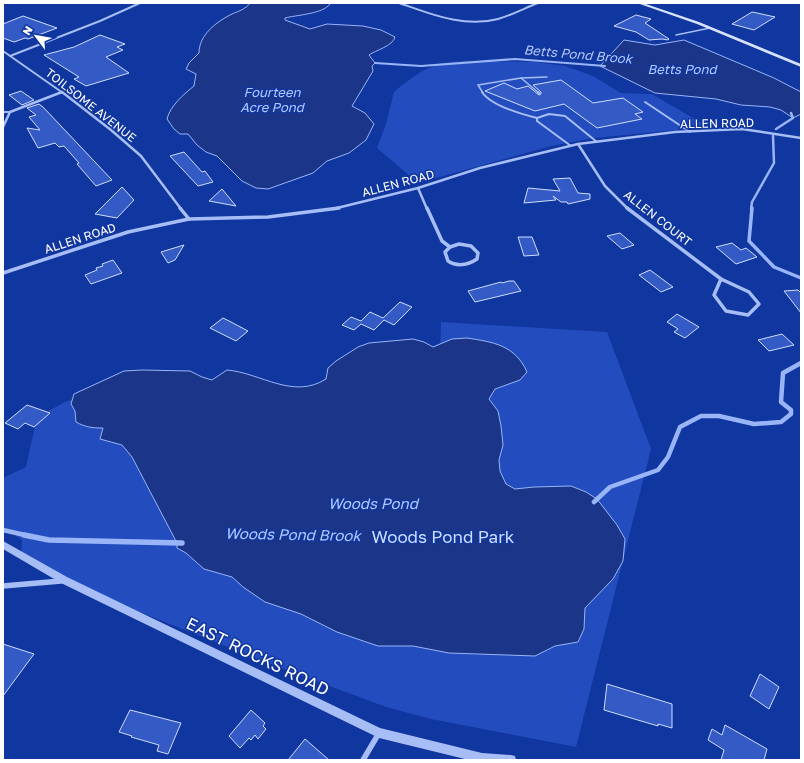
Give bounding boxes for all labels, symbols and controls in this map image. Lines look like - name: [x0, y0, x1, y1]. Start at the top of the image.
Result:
- north arrow: [16, 16, 56, 56]
- text: N: [19, 23, 35, 37]
- water label: Betts Pond Brook: [523, 41, 634, 67]
- water label: Betts Pond: [648, 61, 718, 77]
- street label: TOILSOME AVENUE: [43, 65, 139, 145]
- water label: Fourteen Acre Pond: [240, 84, 306, 115]
- street label: ALLEN ROAD: [680, 115, 754, 131]
- street label: ALLEN ROAD: [360, 166, 436, 200]
- street label: ALLEN COURT: [621, 187, 696, 250]
- street label: ALLEN ROAD: [42, 219, 118, 257]
- water label: Woods Pond: [328, 494, 420, 512]
- water label: Woods Pond Brook: [225, 524, 363, 544]
- park label: Woods Pond Park: [372, 526, 515, 547]
- street label: EAST ROCKS ROAD: [183, 612, 333, 700]

